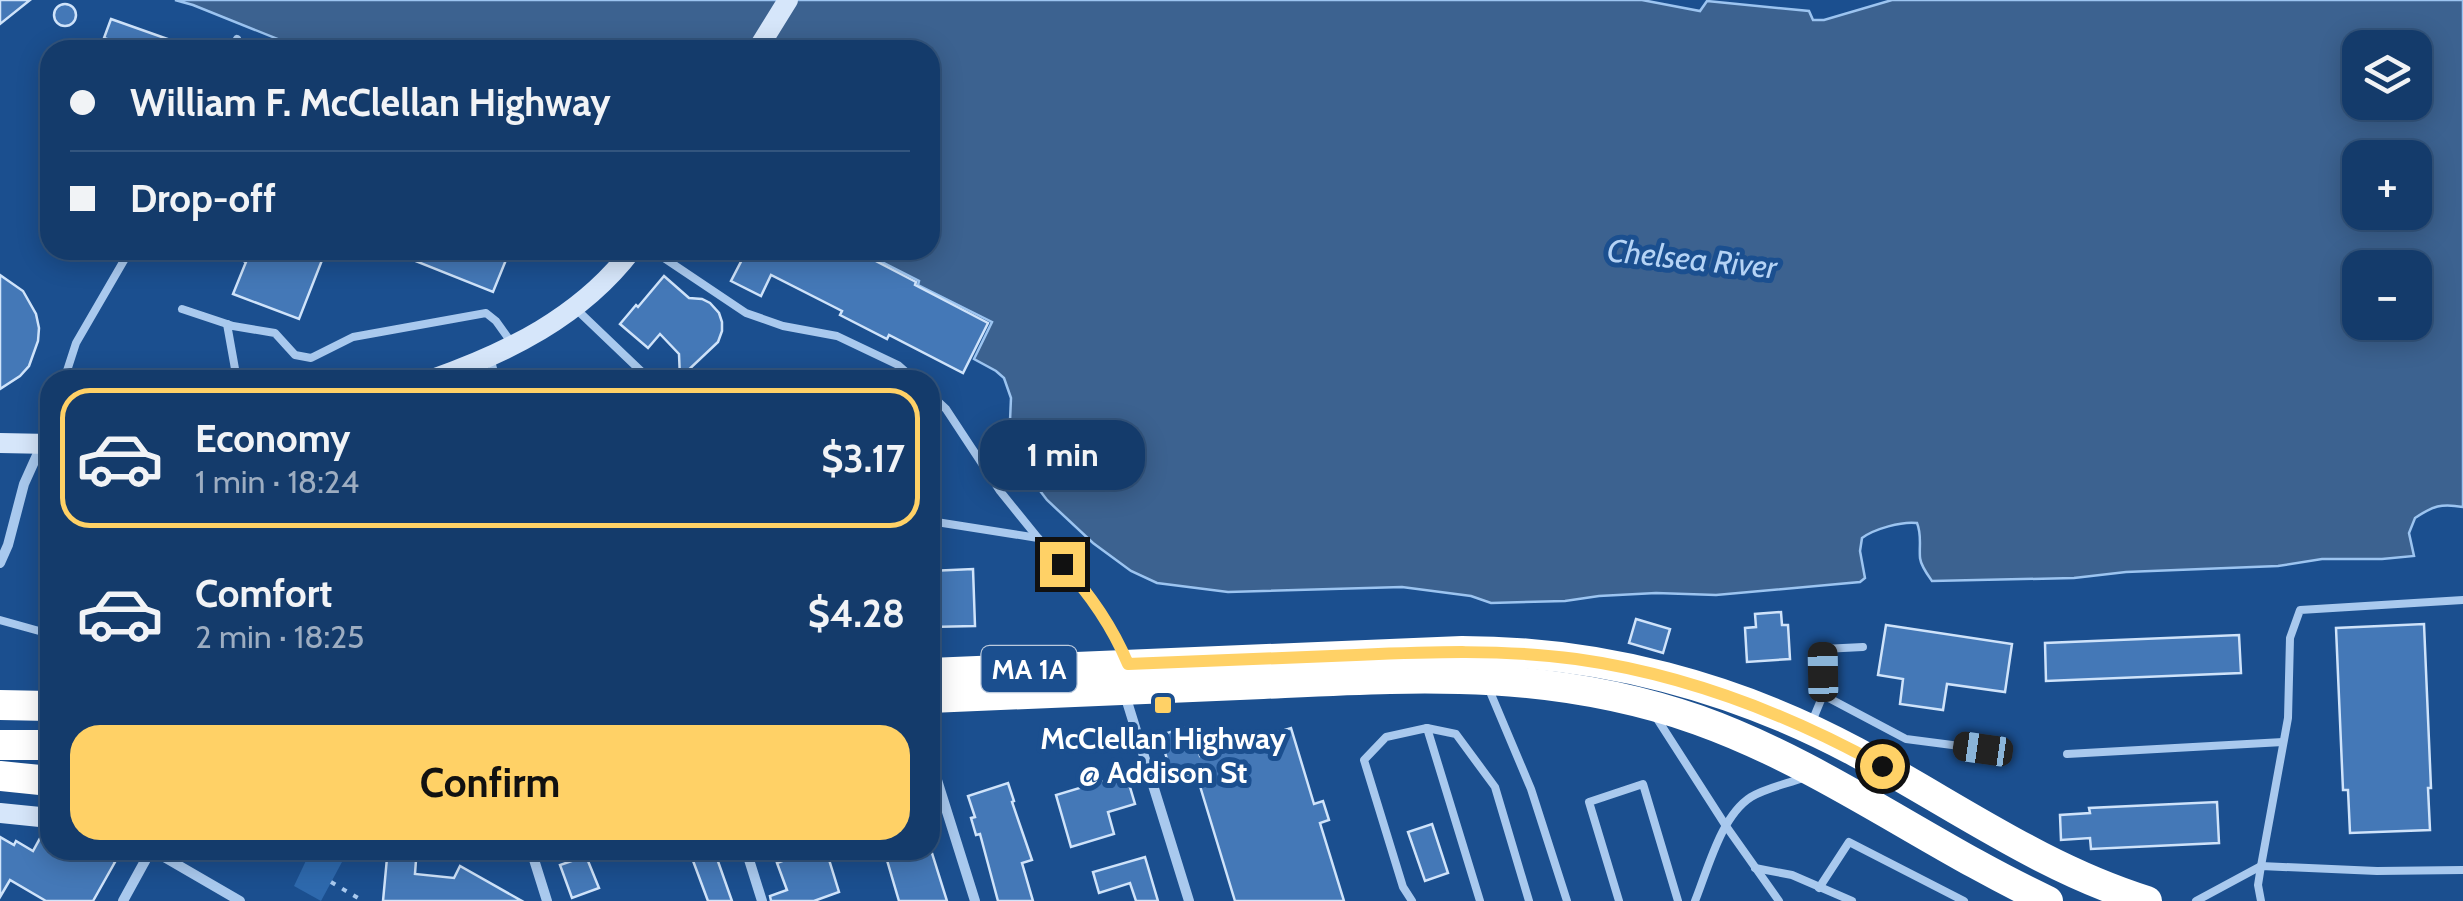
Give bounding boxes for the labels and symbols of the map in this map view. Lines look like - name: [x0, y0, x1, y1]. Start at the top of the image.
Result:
- water label: Chelsea River: [1605, 230, 1780, 287]
- callout: 1 min: [980, 419, 1144, 489]
- route end: [1040, 542, 1085, 587]
- car: [1807, 642, 1839, 702]
- road number: MA 1A: [982, 646, 1076, 692]
- marker: McClellan Highway @ Addison St: [1152, 694, 1174, 716]
- place label: McClellan Highway @ Addison St: [1040, 720, 1287, 791]
- car: [1951, 730, 2015, 768]
- route start: [1860, 744, 1905, 789]

